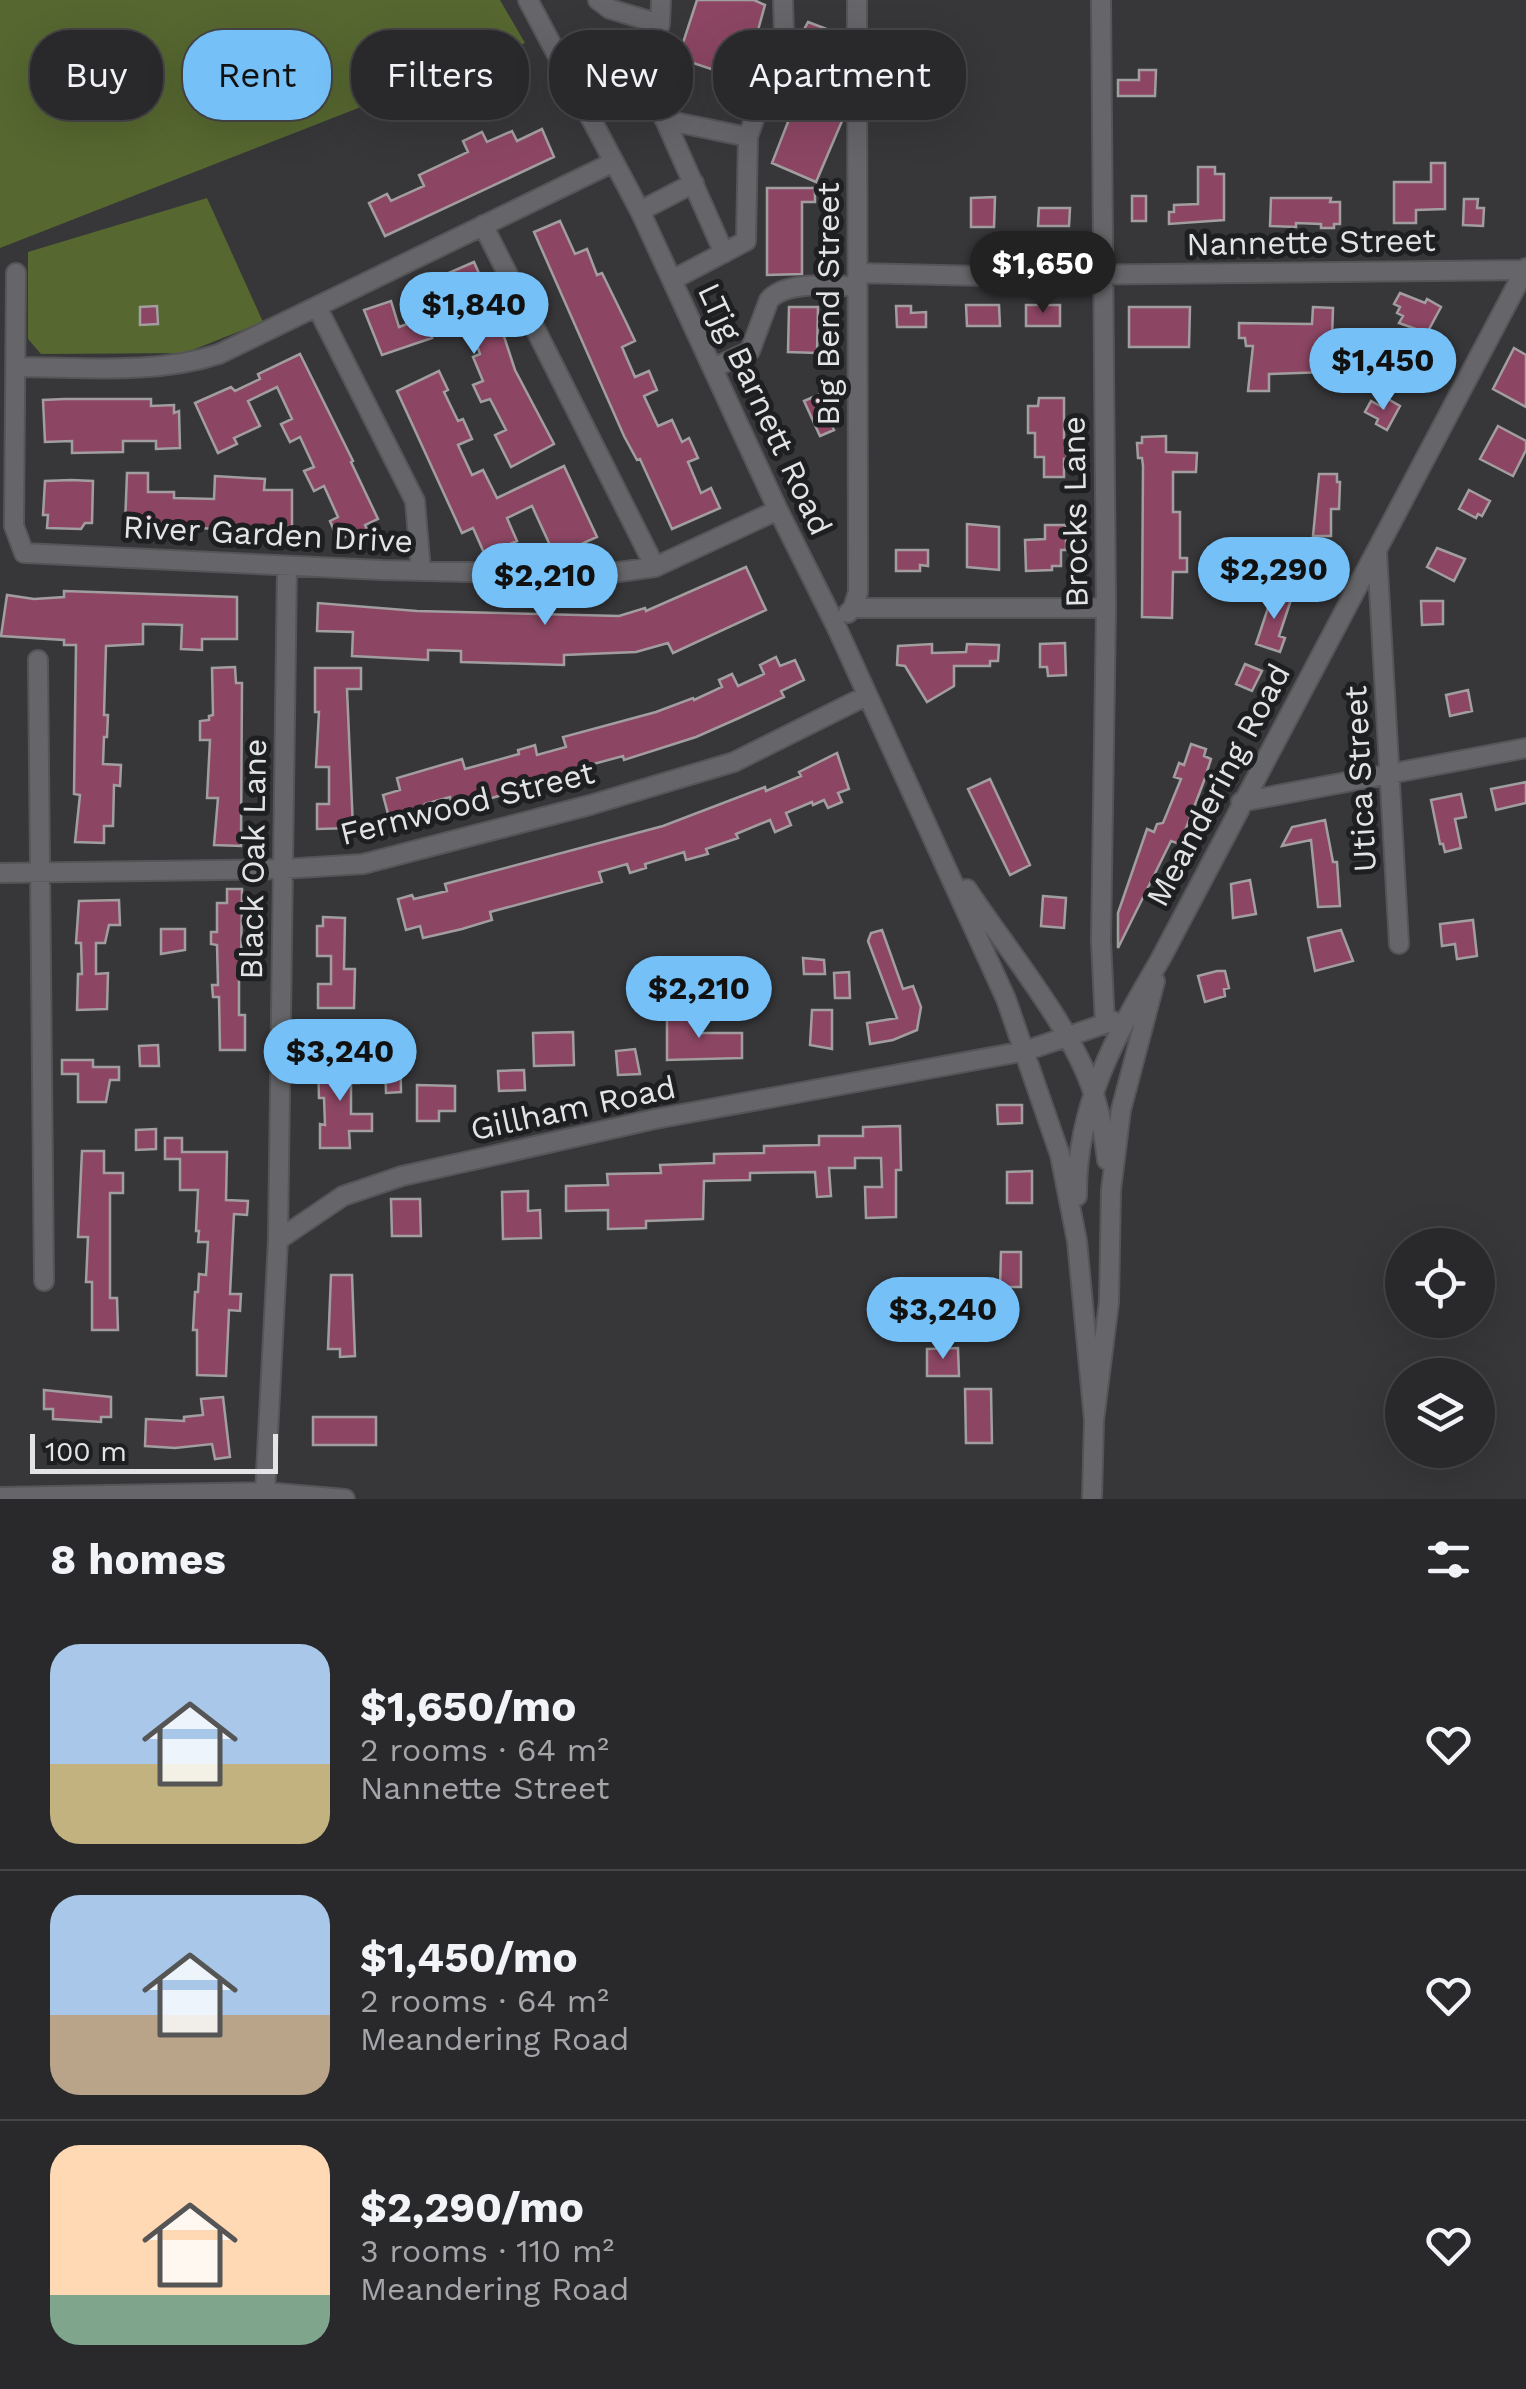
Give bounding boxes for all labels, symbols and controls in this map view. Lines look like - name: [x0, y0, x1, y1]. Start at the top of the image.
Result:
- chip: Buy: [30, 30, 163, 120]
- chip: Rent: [183, 30, 331, 120]
- chip: Filters: [351, 30, 529, 120]
- chip: New: [549, 30, 693, 120]
- chip: Apartment: [713, 30, 966, 120]
- street label: Big Bend Street: [809, 182, 847, 426]
- street label: Nannette Street: [1186, 221, 1436, 263]
- pin: $1,650: [962, 231, 1124, 316]
- text: $1,650: [992, 244, 1094, 282]
- pin: $1,840: [393, 272, 555, 357]
- street label: LTjg Barnett Road: [690, 277, 840, 541]
- text: $1,840: [422, 285, 526, 323]
- pin: $1,450: [1302, 328, 1464, 413]
- text: $1,450: [1331, 341, 1435, 379]
- street label: Brocks Lane: [1054, 416, 1096, 608]
- street label: River Garden Drive: [122, 507, 414, 561]
- pin: $2,290: [1193, 537, 1355, 622]
- pin: $2,210: [464, 543, 626, 628]
- text: $2,290: [1220, 550, 1328, 588]
- text: $2,210: [494, 556, 596, 594]
- street label: Meandering Road: [1138, 657, 1298, 913]
- street label: Utica Street: [1336, 685, 1384, 873]
- street label: Black Oak Lane: [232, 738, 274, 980]
- street label: Fernwood Street: [336, 753, 598, 853]
- pin: $2,210: [618, 956, 780, 1041]
- text: $2,210: [648, 969, 750, 1007]
- pin: $3,240: [259, 1019, 421, 1104]
- text: $3,240: [286, 1032, 394, 1070]
- street label: Gillham Road: [467, 1068, 679, 1148]
- map controls: [1385, 1228, 1495, 1468]
- button: locate: [1385, 1228, 1495, 1338]
- pin: $3,240: [862, 1277, 1024, 1362]
- text: $3,240: [889, 1290, 997, 1328]
- button: layers: [1385, 1358, 1495, 1468]
- scale bar: [30, 1429, 278, 1474]
- text: 100 m: [45, 1435, 127, 1468]
- icon: filters: [1421, 1532, 1476, 1587]
- text: 8 homes: [50, 1535, 226, 1584]
- text: $1,650/mo: [360, 1682, 576, 1731]
- icon: home: [130, 1684, 250, 1804]
- icon: heart: [1421, 1717, 1476, 1772]
- text: 2 rooms · 64 m²: [360, 1731, 609, 1769]
- text: Nannette Street: [360, 1769, 609, 1807]
- text: $1,450/mo: [360, 1933, 578, 1982]
- icon: home: [130, 1935, 250, 2055]
- icon: heart: [1421, 1968, 1476, 2023]
- text: 2 rooms · 64 m²: [360, 1982, 609, 2020]
- text: Meandering Road: [360, 2020, 629, 2058]
- text: $2,290/mo: [360, 2183, 584, 2232]
- icon: home: [130, 2185, 250, 2305]
- icon: heart: [1421, 2218, 1476, 2273]
- text: 3 rooms · 110 m²: [360, 2232, 614, 2270]
- text: Meandering Road: [360, 2270, 629, 2308]

